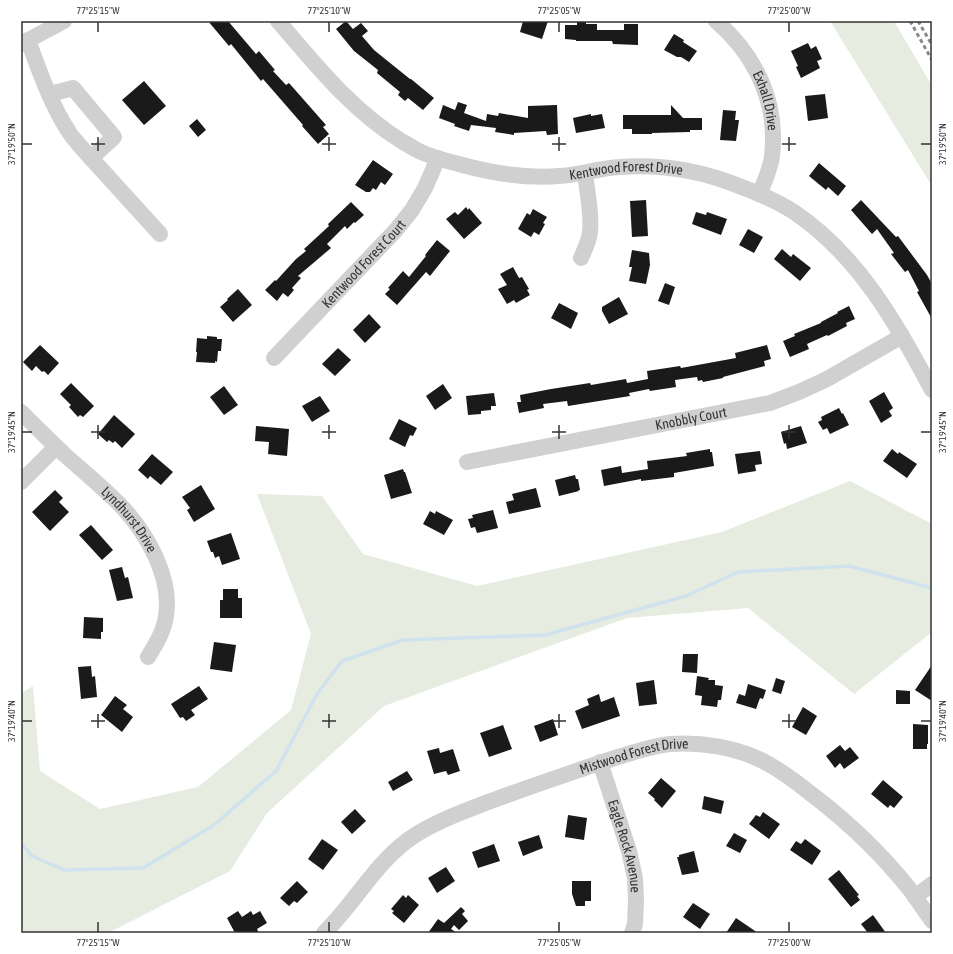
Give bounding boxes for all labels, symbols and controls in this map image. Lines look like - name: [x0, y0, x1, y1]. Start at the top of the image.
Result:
- text: 77°25'15"W: [76, 5, 120, 16]
- text: 77°25'10"W: [307, 5, 351, 16]
- text: 77°25'05"W: [537, 5, 581, 16]
- text: 77°25'00"W: [767, 5, 811, 16]
- street label: Exhall Drive: [749, 68, 781, 131]
- text: 37°19'50"N: [6, 123, 17, 165]
- text: 37°19'50"N: [937, 123, 948, 165]
- street label: Kentwood Forest Drive: [568, 158, 684, 183]
- street label: Kentwood Forest Court: [318, 217, 409, 311]
- street label: Knobbly Court: [654, 404, 728, 433]
- text: 37°19'45"N: [6, 411, 17, 453]
- text: 37°19'45"N: [937, 411, 948, 453]
- street label: Lyndhurst Drive: [98, 483, 160, 555]
- text: 37°19'40"N: [6, 700, 17, 742]
- text: 37°19'40"N: [937, 700, 948, 742]
- street label: Mistwood Forest Drive: [577, 736, 688, 777]
- street label: Eagle Rock Avenue: [605, 798, 644, 893]
- text: 77°25'15"W: [76, 937, 120, 948]
- text: 77°25'10"W: [307, 937, 351, 948]
- text: 77°25'05"W: [537, 937, 581, 948]
- text: 77°25'00"W: [767, 937, 811, 948]

